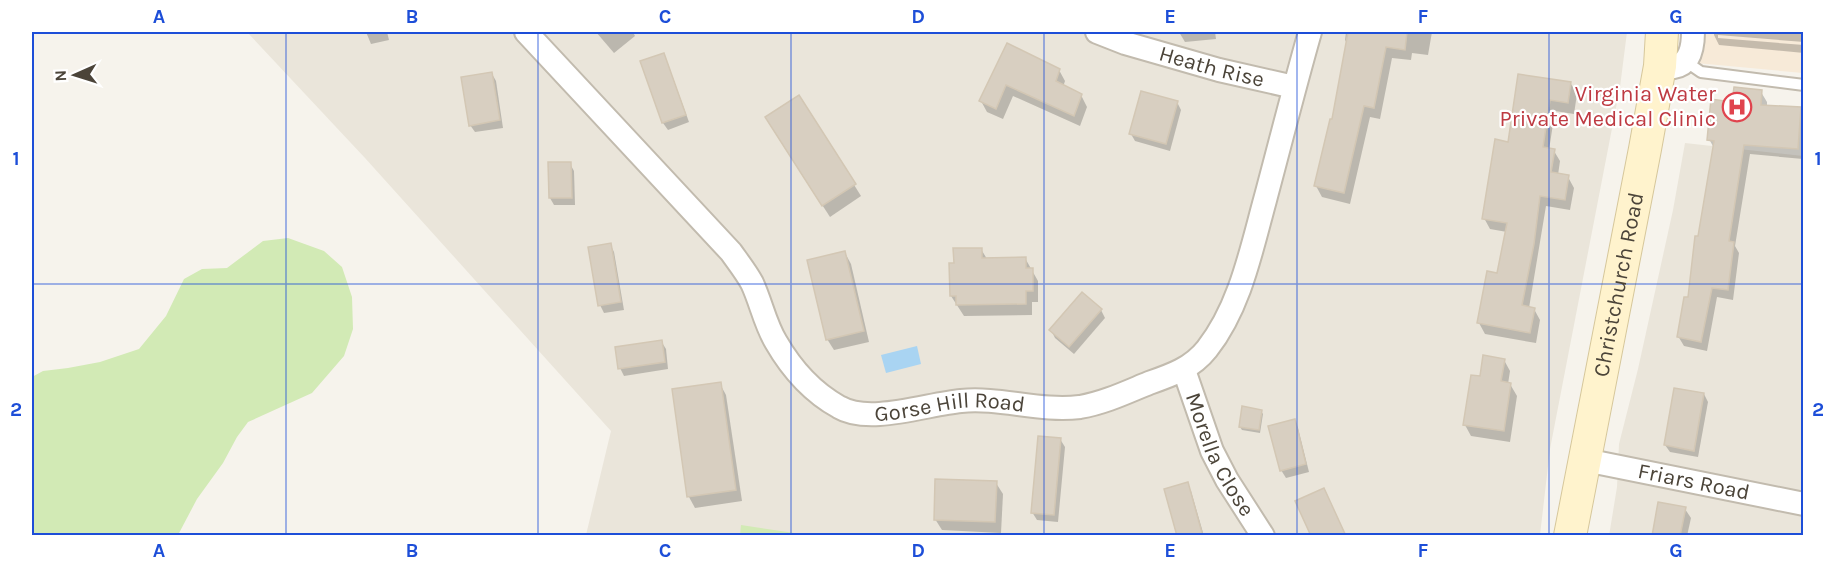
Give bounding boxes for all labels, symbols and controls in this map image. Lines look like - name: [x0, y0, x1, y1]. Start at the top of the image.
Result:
- text: A: [153, 5, 166, 28]
- text: B: [406, 5, 418, 28]
- text: C: [659, 5, 671, 28]
- text: D: [911, 5, 925, 28]
- text: E: [1164, 5, 1176, 28]
- text: F: [1418, 5, 1429, 28]
- text: G: [1669, 5, 1683, 28]
- street label: Heath Rise: [1156, 40, 1267, 93]
- north arrow: [45, 45, 105, 105]
- text: N: [51, 70, 70, 82]
- place label: Virginia Water Private Medical Clinic: [1500, 81, 1716, 132]
- hospital icon: Virginia Water Private Medical Clinic: [1721, 91, 1753, 123]
- text: 1: [12, 147, 20, 170]
- text: 1: [1814, 147, 1822, 170]
- street label: Christchurch Road: [1588, 190, 1649, 379]
- street label: Gorse Hill Road: [873, 387, 1027, 427]
- street label: Morella Close: [1180, 389, 1260, 521]
- text: 2: [10, 398, 22, 421]
- text: 2: [1812, 398, 1824, 421]
- street label: Friars Road: [1636, 458, 1752, 506]
- text: A: [153, 539, 166, 562]
- text: B: [406, 539, 418, 562]
- text: C: [659, 539, 671, 562]
- text: D: [911, 539, 925, 562]
- text: E: [1164, 539, 1176, 562]
- text: F: [1418, 539, 1429, 562]
- text: G: [1669, 539, 1683, 562]

